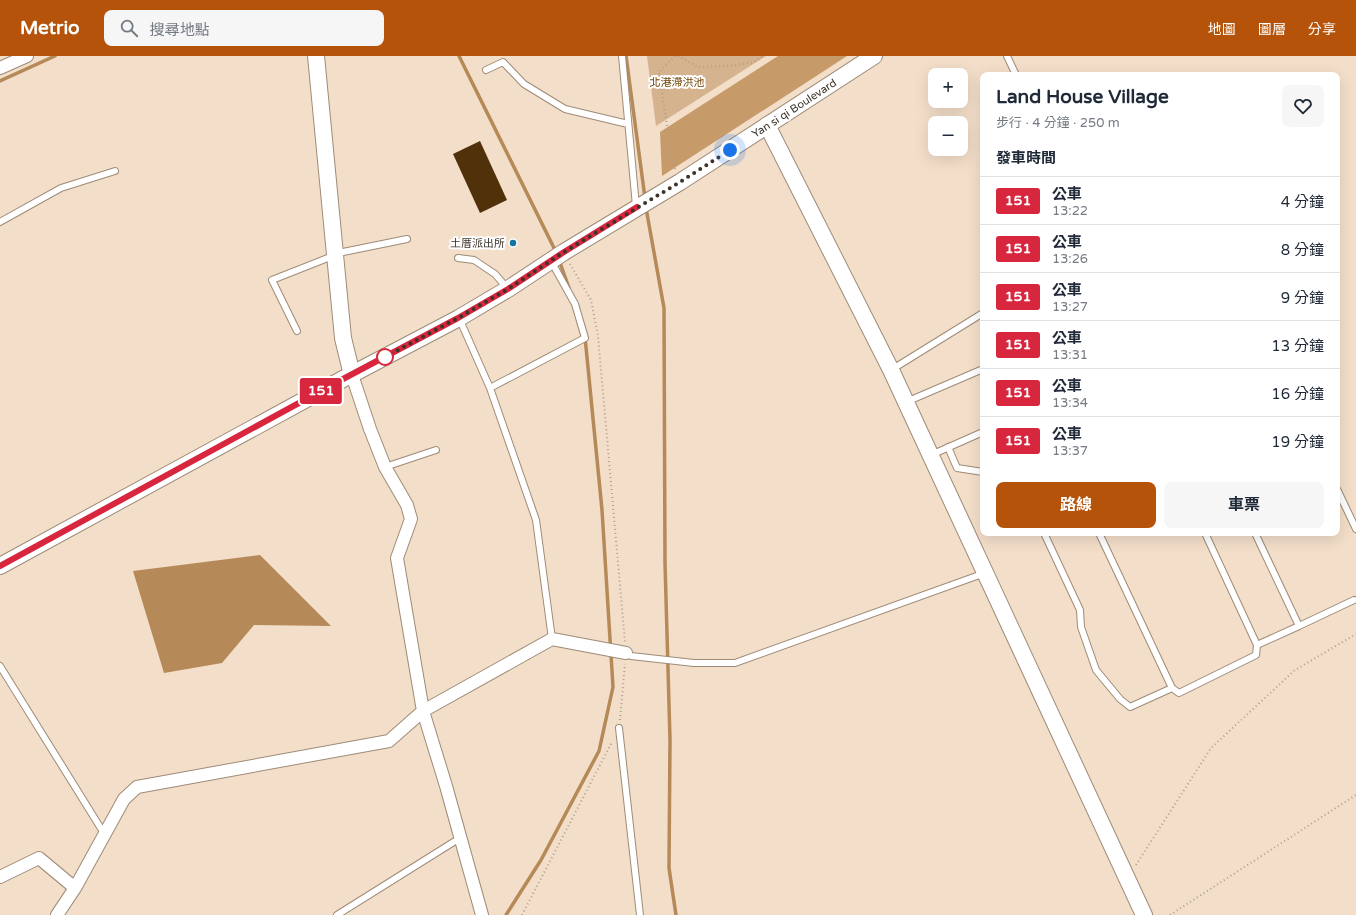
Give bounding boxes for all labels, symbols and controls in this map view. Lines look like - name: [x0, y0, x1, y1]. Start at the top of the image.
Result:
- search box: [104, 10, 384, 46]
- text: Metrio: [20, 17, 80, 39]
- icon: search: [118, 17, 140, 39]
- text: 搜尋地點: [150, 21, 210, 39]
- text: 地圖: [1208, 21, 1236, 38]
- text: 圖層: [1258, 21, 1286, 38]
- text: 分享: [1308, 21, 1336, 38]
- map controls: [928, 68, 968, 156]
- button: +: [928, 68, 968, 108]
- park label: 北港滯洪池: [650, 76, 705, 89]
- street label: Yan si qi Boulevard: [750, 76, 839, 141]
- button: heart: [1282, 85, 1324, 127]
- text: Land House Village: [996, 86, 1169, 108]
- text: 步行 · 4 分鐘 · 250 m: [996, 115, 1120, 131]
- button: −: [928, 116, 968, 156]
- your location: [720, 140, 740, 160]
- text: 發車時間: [996, 149, 1056, 167]
- text: 公車: [1052, 185, 1082, 203]
- text: 151: [1005, 192, 1031, 209]
- text: 4 分鐘: [1281, 193, 1324, 211]
- text: 13:22: [1052, 203, 1088, 219]
- text: 公車: [1052, 233, 1082, 251]
- place label: 土厝派出所: [450, 237, 505, 250]
- marker: 土厝派出所: [508, 238, 518, 248]
- text: 151: [1005, 240, 1031, 257]
- text: 8 分鐘: [1281, 241, 1324, 259]
- text: 13:26: [1052, 251, 1088, 267]
- text: 公車: [1052, 281, 1082, 299]
- text: 151: [1005, 288, 1031, 305]
- text: 9 分鐘: [1281, 289, 1324, 307]
- text: 13:27: [1052, 299, 1088, 315]
- text: 公車: [1052, 329, 1082, 347]
- text: 151: [1005, 336, 1031, 353]
- text: 13 分鐘: [1271, 337, 1324, 355]
- text: 13:31: [1052, 347, 1088, 363]
- unlabelled marker: [376, 348, 394, 366]
- text: 公車: [1052, 377, 1082, 395]
- line badge: 151: [298, 378, 344, 404]
- text: 151: [308, 382, 334, 399]
- text: 151: [1005, 384, 1031, 401]
- text: 16 分鐘: [1271, 385, 1324, 403]
- text: 13:34: [1052, 395, 1088, 411]
- text: 公車: [1052, 425, 1082, 443]
- text: 151: [1005, 432, 1031, 449]
- text: 19 分鐘: [1271, 433, 1324, 451]
- text: 13:37: [1052, 443, 1088, 459]
- button: 路線: [996, 482, 1156, 528]
- button: 車票: [1164, 482, 1324, 528]

